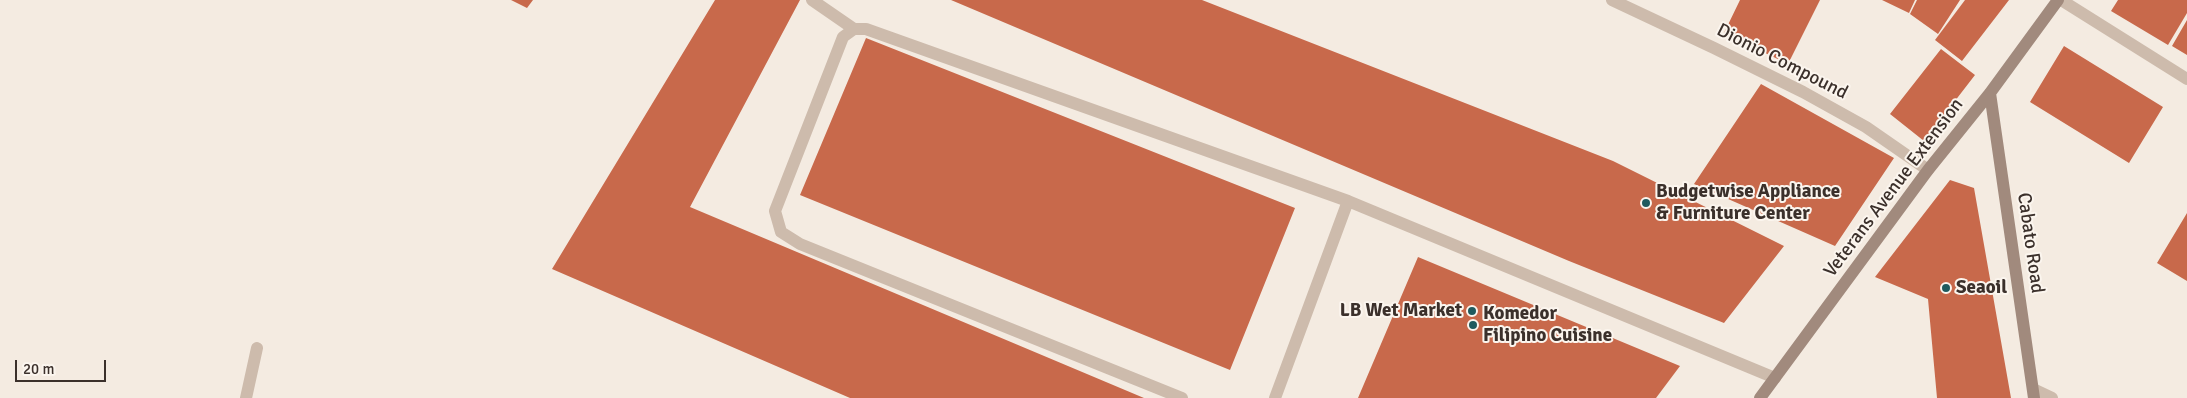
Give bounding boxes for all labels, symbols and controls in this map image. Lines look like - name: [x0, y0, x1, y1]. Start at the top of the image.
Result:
- street label: Dionio Compound: [1713, 19, 1851, 105]
- street label: Veterans Avenue Extension: [1819, 94, 1969, 282]
- place label: Budgetwise Appliance & Furniture Center: [1656, 181, 1840, 225]
- street label: Cabato Road: [2012, 191, 2048, 295]
- marker: Budgetwise Appliance & Furniture Center: [1640, 197, 1652, 209]
- place label: Seaoil: [1956, 277, 2007, 299]
- marker: Seaoil: [1940, 282, 1952, 294]
- place label: LB Wet Market: [1340, 300, 1462, 322]
- place label: Komedor Filipino Cuisine: [1483, 303, 1612, 347]
- marker: LB Wet Market: [1466, 305, 1478, 317]
- marker: Komedor Filipino Cuisine: [1467, 319, 1479, 331]
- scale bar: [18, 350, 109, 382]
- text: 20 m: [23, 360, 54, 378]

